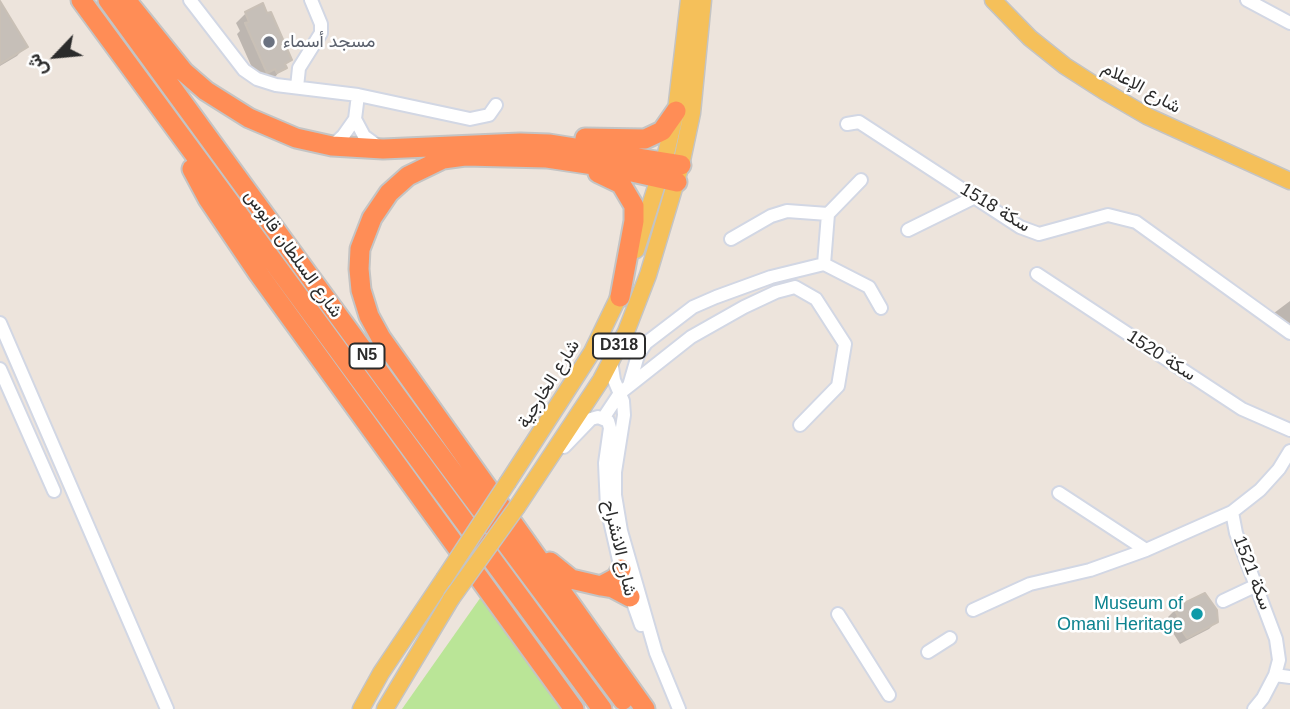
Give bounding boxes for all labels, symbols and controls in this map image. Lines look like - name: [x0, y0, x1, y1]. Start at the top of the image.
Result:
- north arrow: [21, 21, 91, 91]
- place label: مسجد أسماء: [283, 31, 375, 53]
- marker: مسجد أسماء: [261, 34, 277, 50]
- text: ش: [22, 51, 51, 80]
- street label: شارع الإعلام: [1098, 58, 1184, 118]
- street label: سكة 1518: [956, 179, 1034, 237]
- street label: شارع السلطان قابوس: [239, 186, 347, 322]
- street label: سكة 1520: [1123, 326, 1199, 386]
- road number: D318: [593, 334, 645, 358]
- street label: شارع الخارجية: [513, 336, 585, 432]
- road number: N5: [350, 344, 384, 368]
- street label: شارع الانشراح: [597, 498, 641, 598]
- street label: سكة 1521: [1228, 533, 1276, 613]
- place label: Museum of Omani Heritage: [1057, 593, 1183, 636]
- marker: Museum of Omani Heritage: [1189, 606, 1205, 622]

